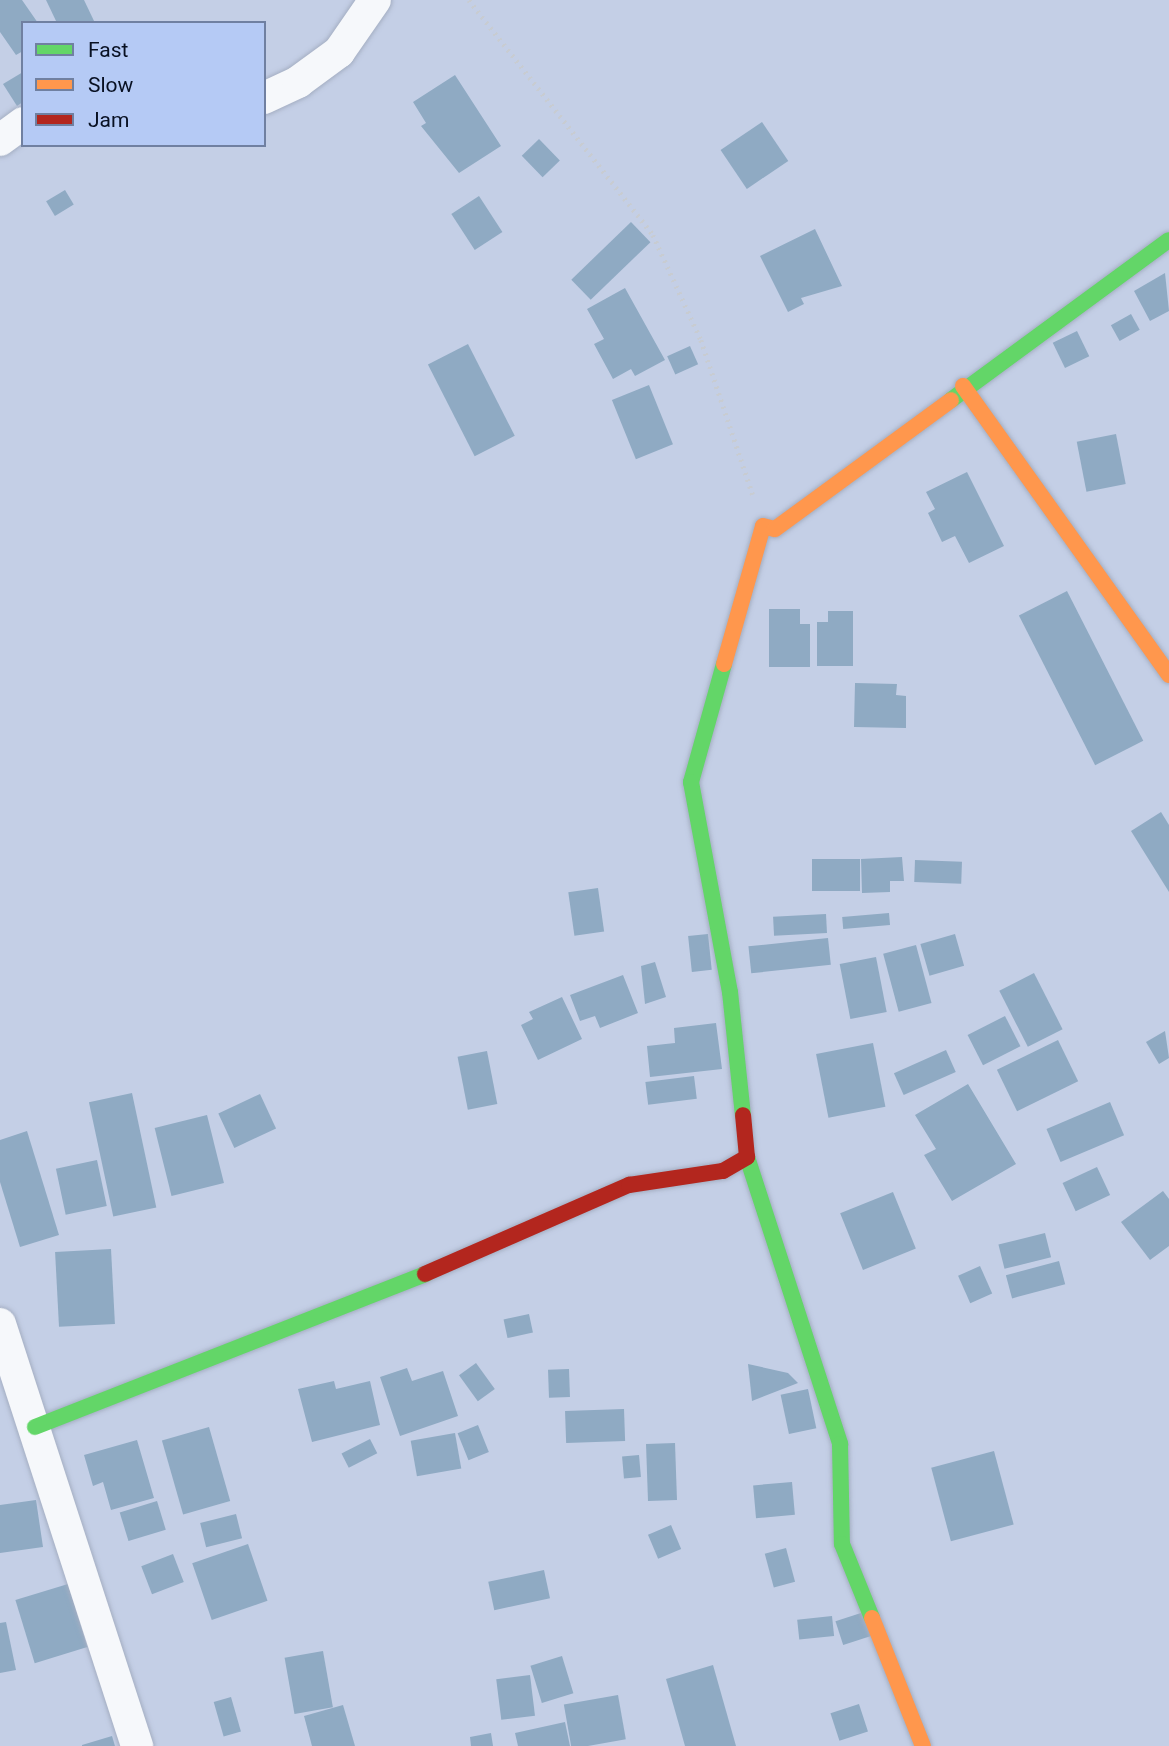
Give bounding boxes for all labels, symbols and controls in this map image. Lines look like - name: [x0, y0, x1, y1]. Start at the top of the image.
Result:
- legend: [21, 21, 266, 147]
- text: Fast: [88, 38, 128, 62]
- text: Slow: [88, 73, 133, 97]
- text: Jam: [88, 108, 129, 132]

